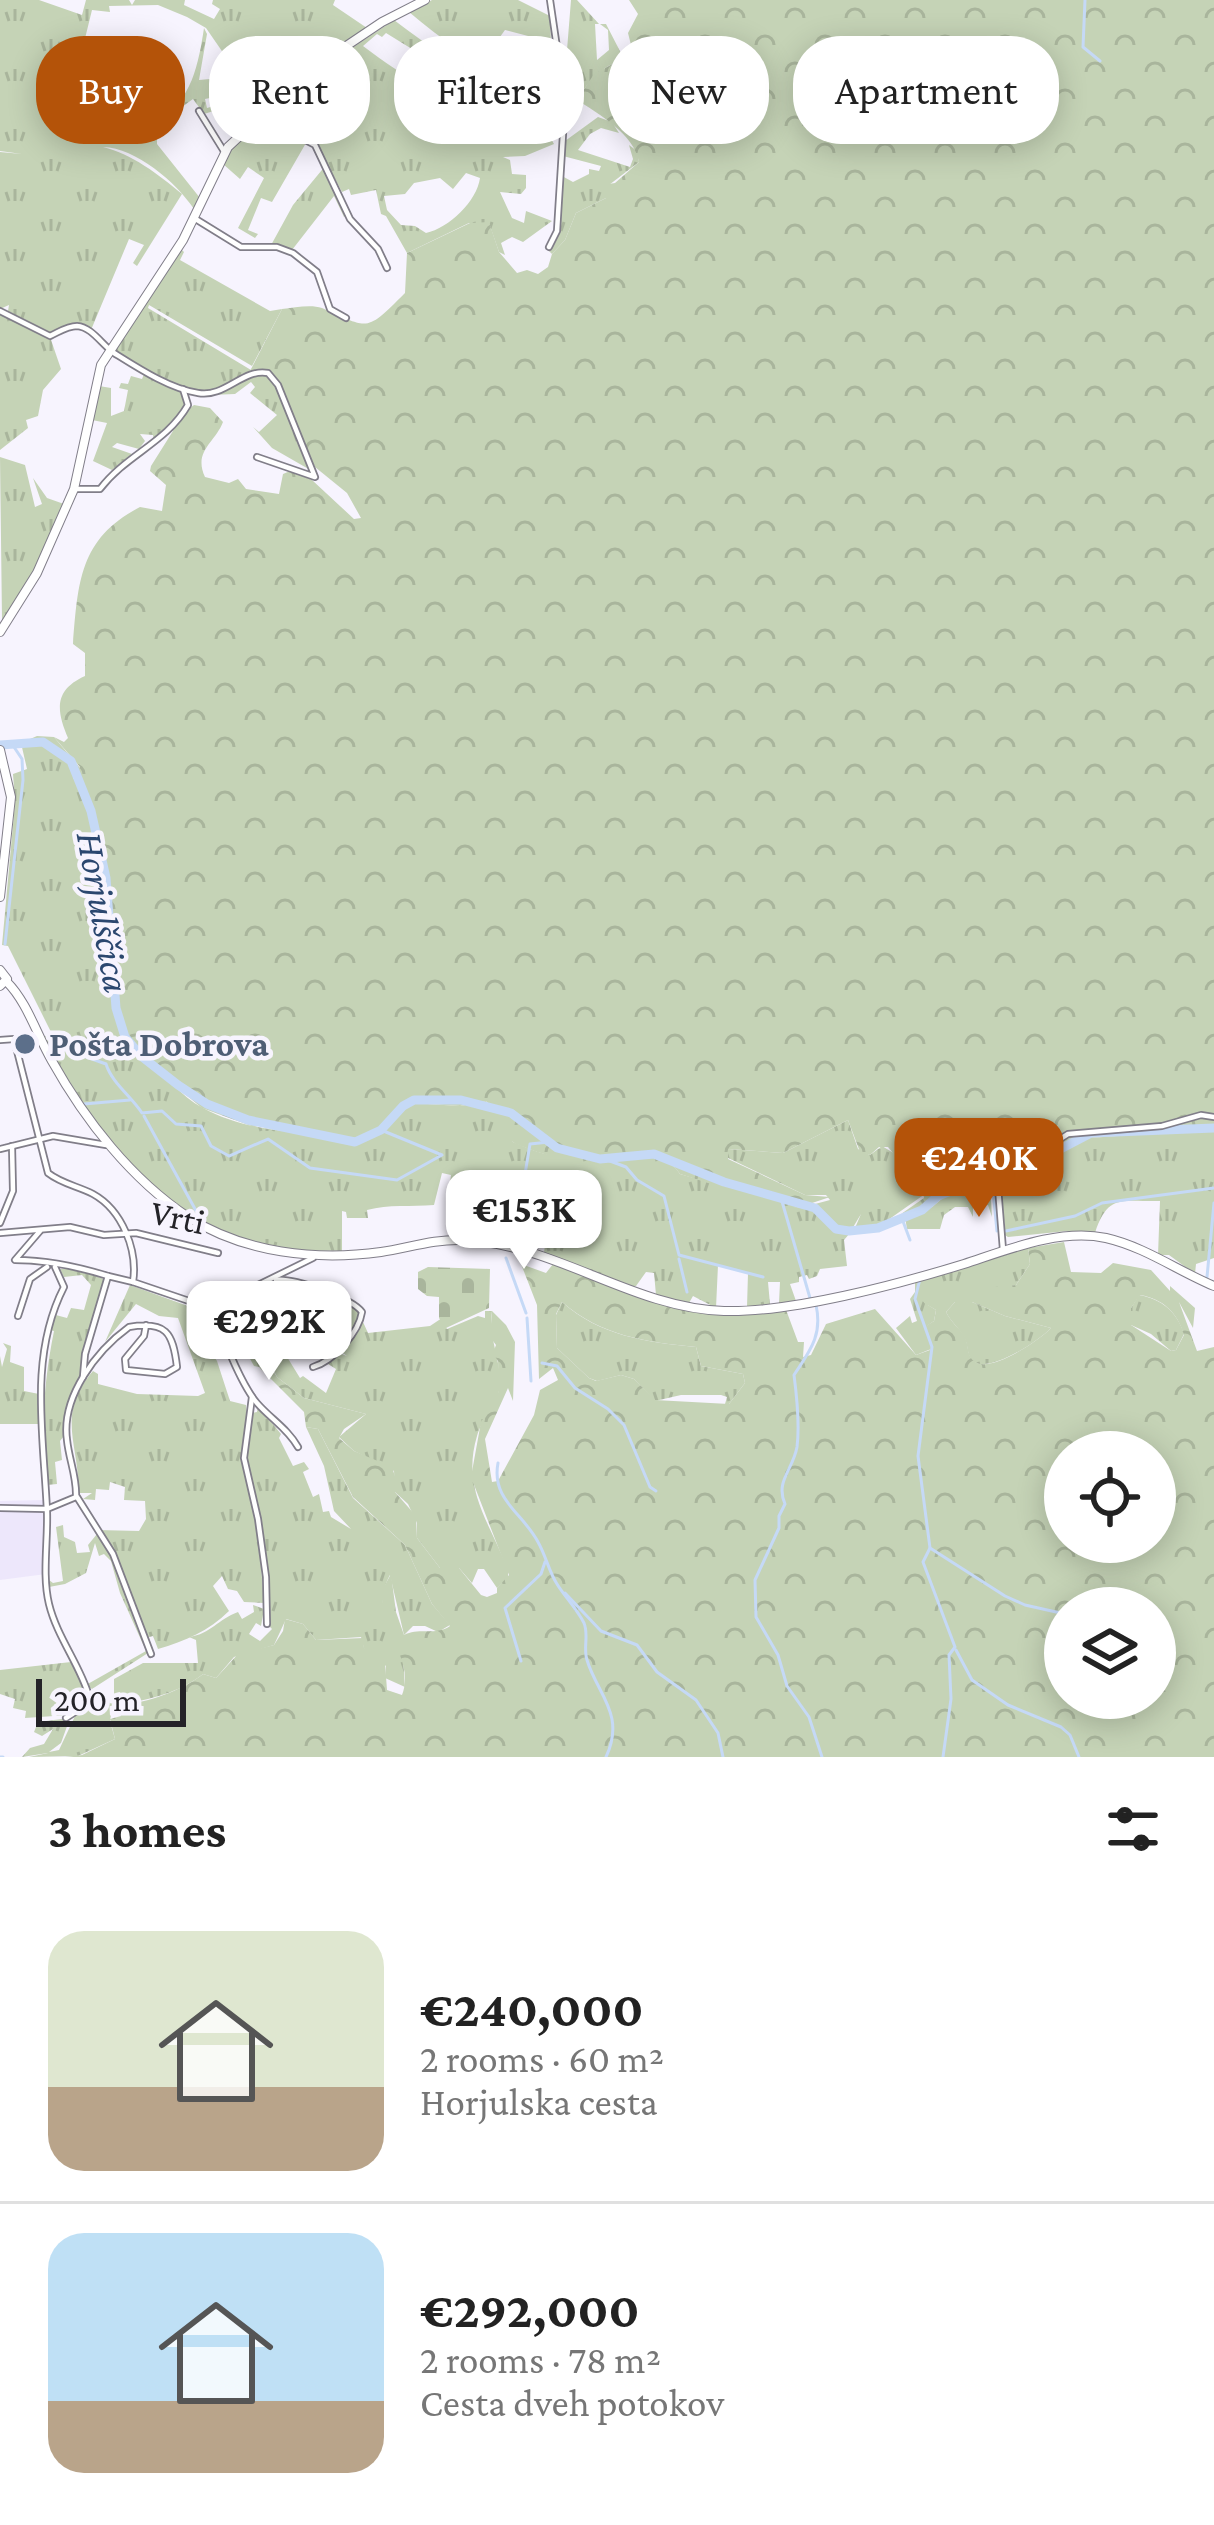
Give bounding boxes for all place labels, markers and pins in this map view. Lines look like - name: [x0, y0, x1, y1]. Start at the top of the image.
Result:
- place label: Pošta Dobrova: [49, 1024, 269, 1064]
- marker: Pošta Dobrova: [12, 1031, 38, 1057]
- pin: €240K: [895, 1118, 1063, 1220]
- pin: €153K: [440, 1170, 608, 1272]
- pin: €292K: [185, 1281, 353, 1383]

